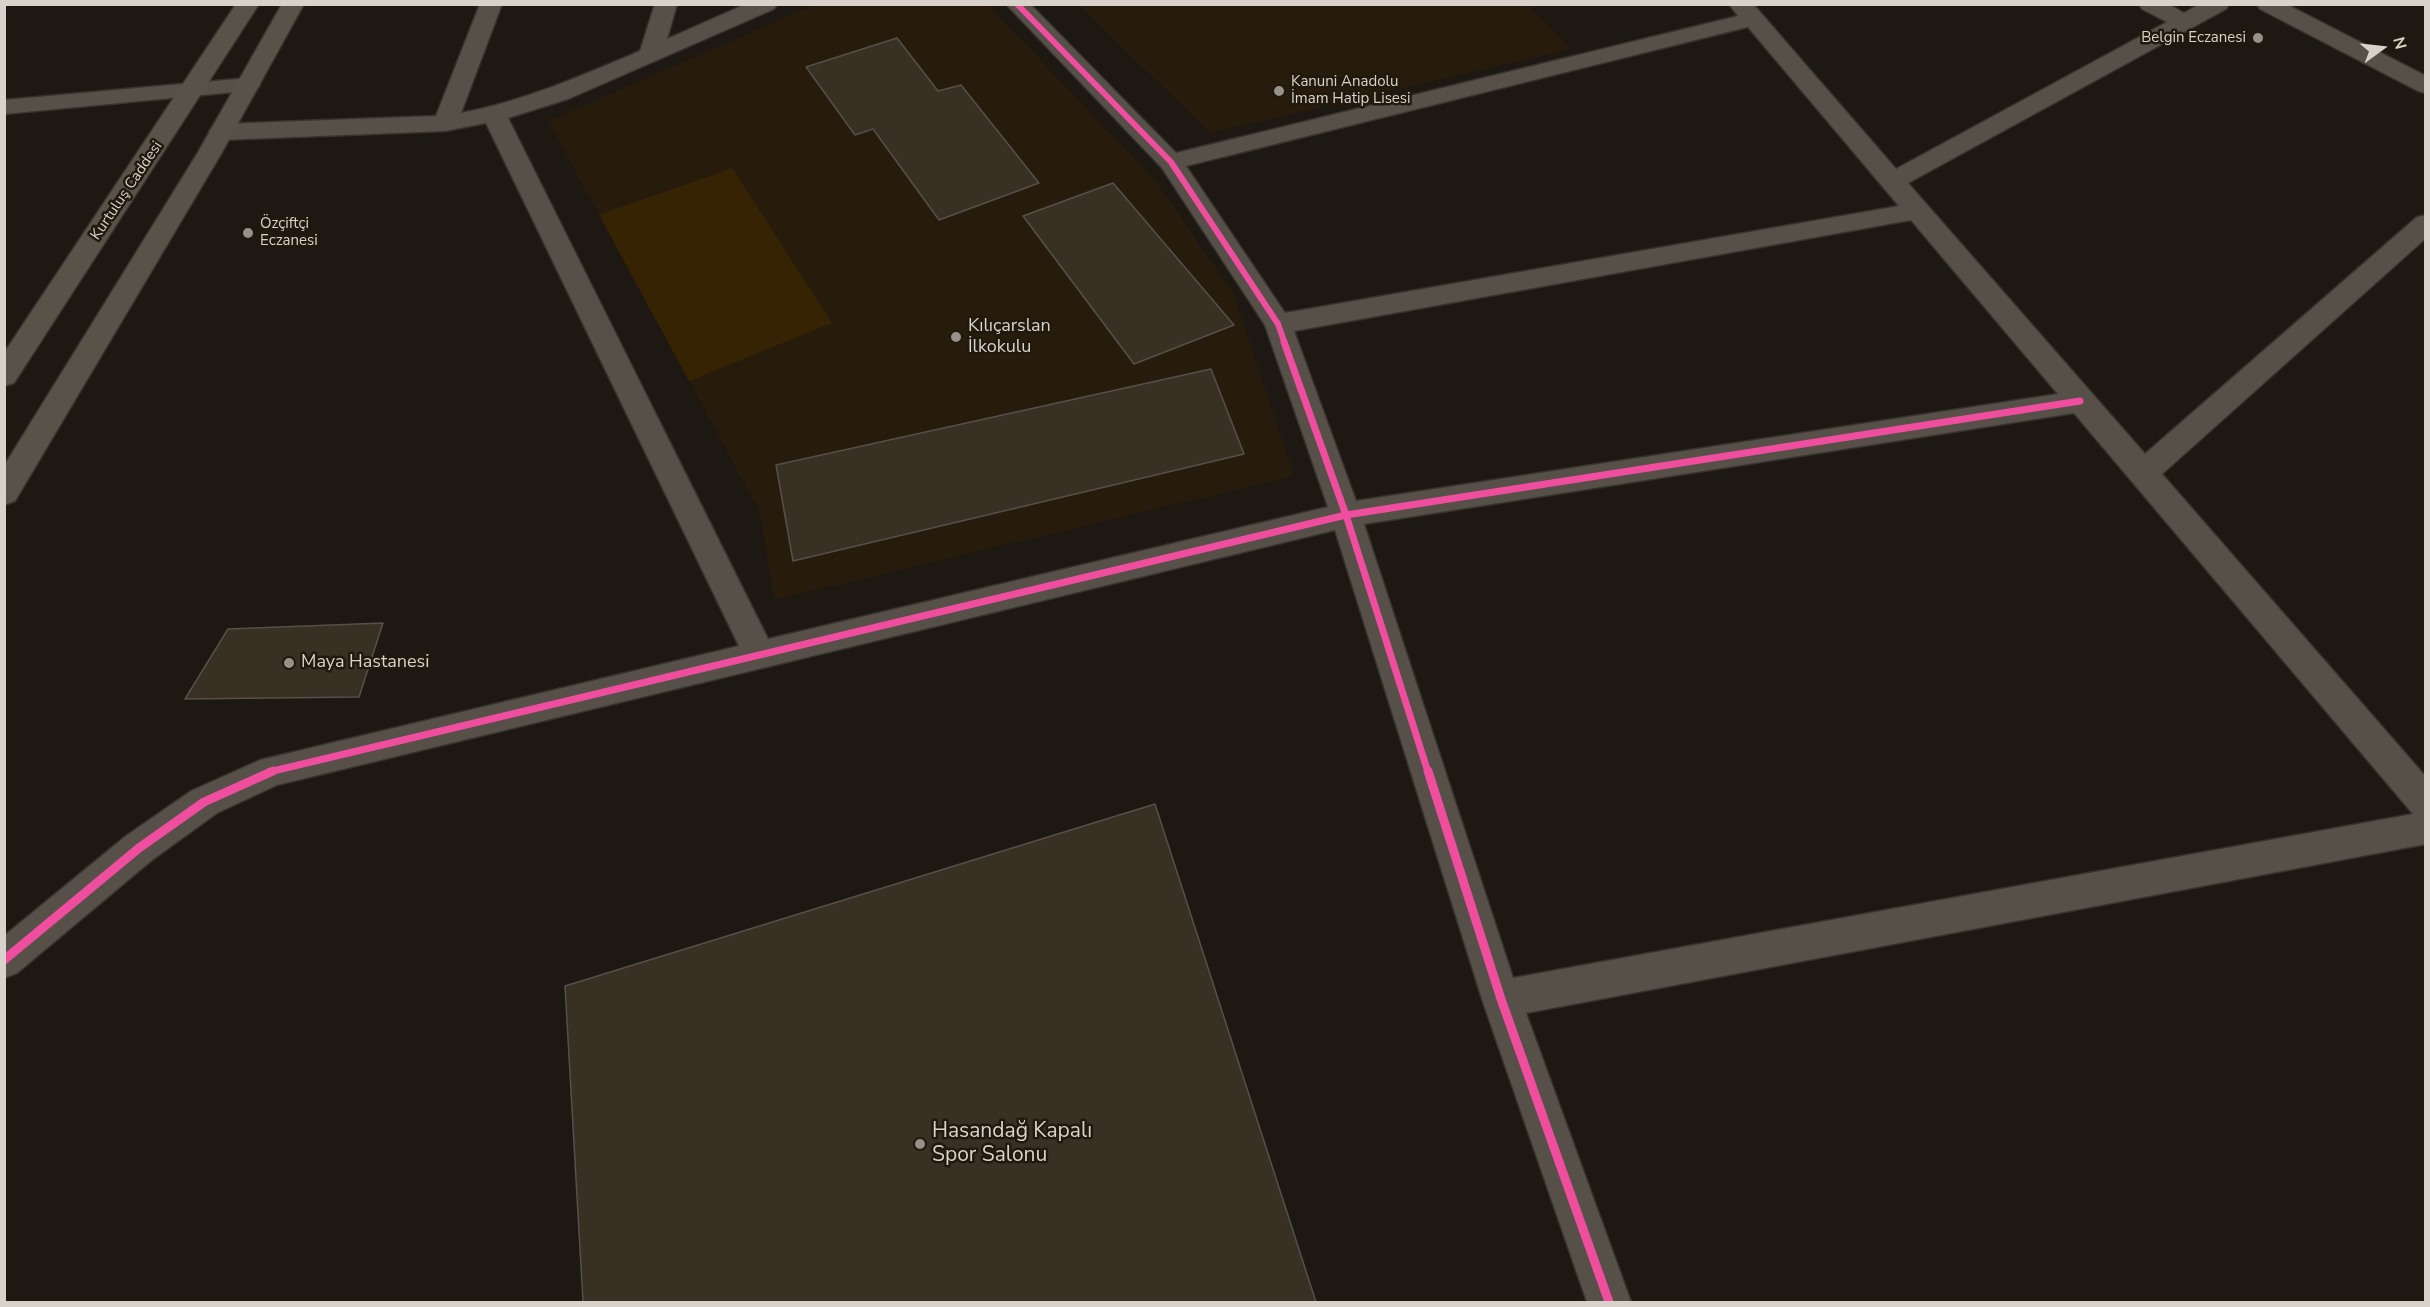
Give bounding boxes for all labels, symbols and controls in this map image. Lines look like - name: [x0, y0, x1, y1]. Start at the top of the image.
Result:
- north arrow: [2352, 18, 2412, 78]
- place label: Belgin Eczanesi: [2141, 29, 2246, 47]
- marker: Belgin Eczanesi: [2251, 31, 2265, 45]
- text: N: [2387, 35, 2412, 52]
- place label: Kanuni Anadolu İmam Hatip Lisesi: [1291, 73, 1411, 108]
- marker: Kanuni Anadolu İmam Hatip Lisesi: [1272, 84, 1286, 98]
- street label: Kurtuluş Caddesi: [87, 138, 167, 244]
- place label: Özçiftçi Eczanesi: [260, 215, 318, 250]
- marker: Özçiftçi Eczanesi: [241, 226, 255, 240]
- place label: Kılıçarslan İlkokulu: [968, 316, 1051, 358]
- marker: Kılıçarslan İlkokulu: [949, 330, 963, 344]
- place label: Maya Hastanesi: [301, 652, 429, 674]
- marker: Maya Hastanesi: [282, 656, 296, 670]
- place label: Hasandağ Kapalı Spor Salonu: [932, 1119, 1092, 1169]
- marker: Hasandağ Kapalı Spor Salonu: [913, 1137, 927, 1151]

